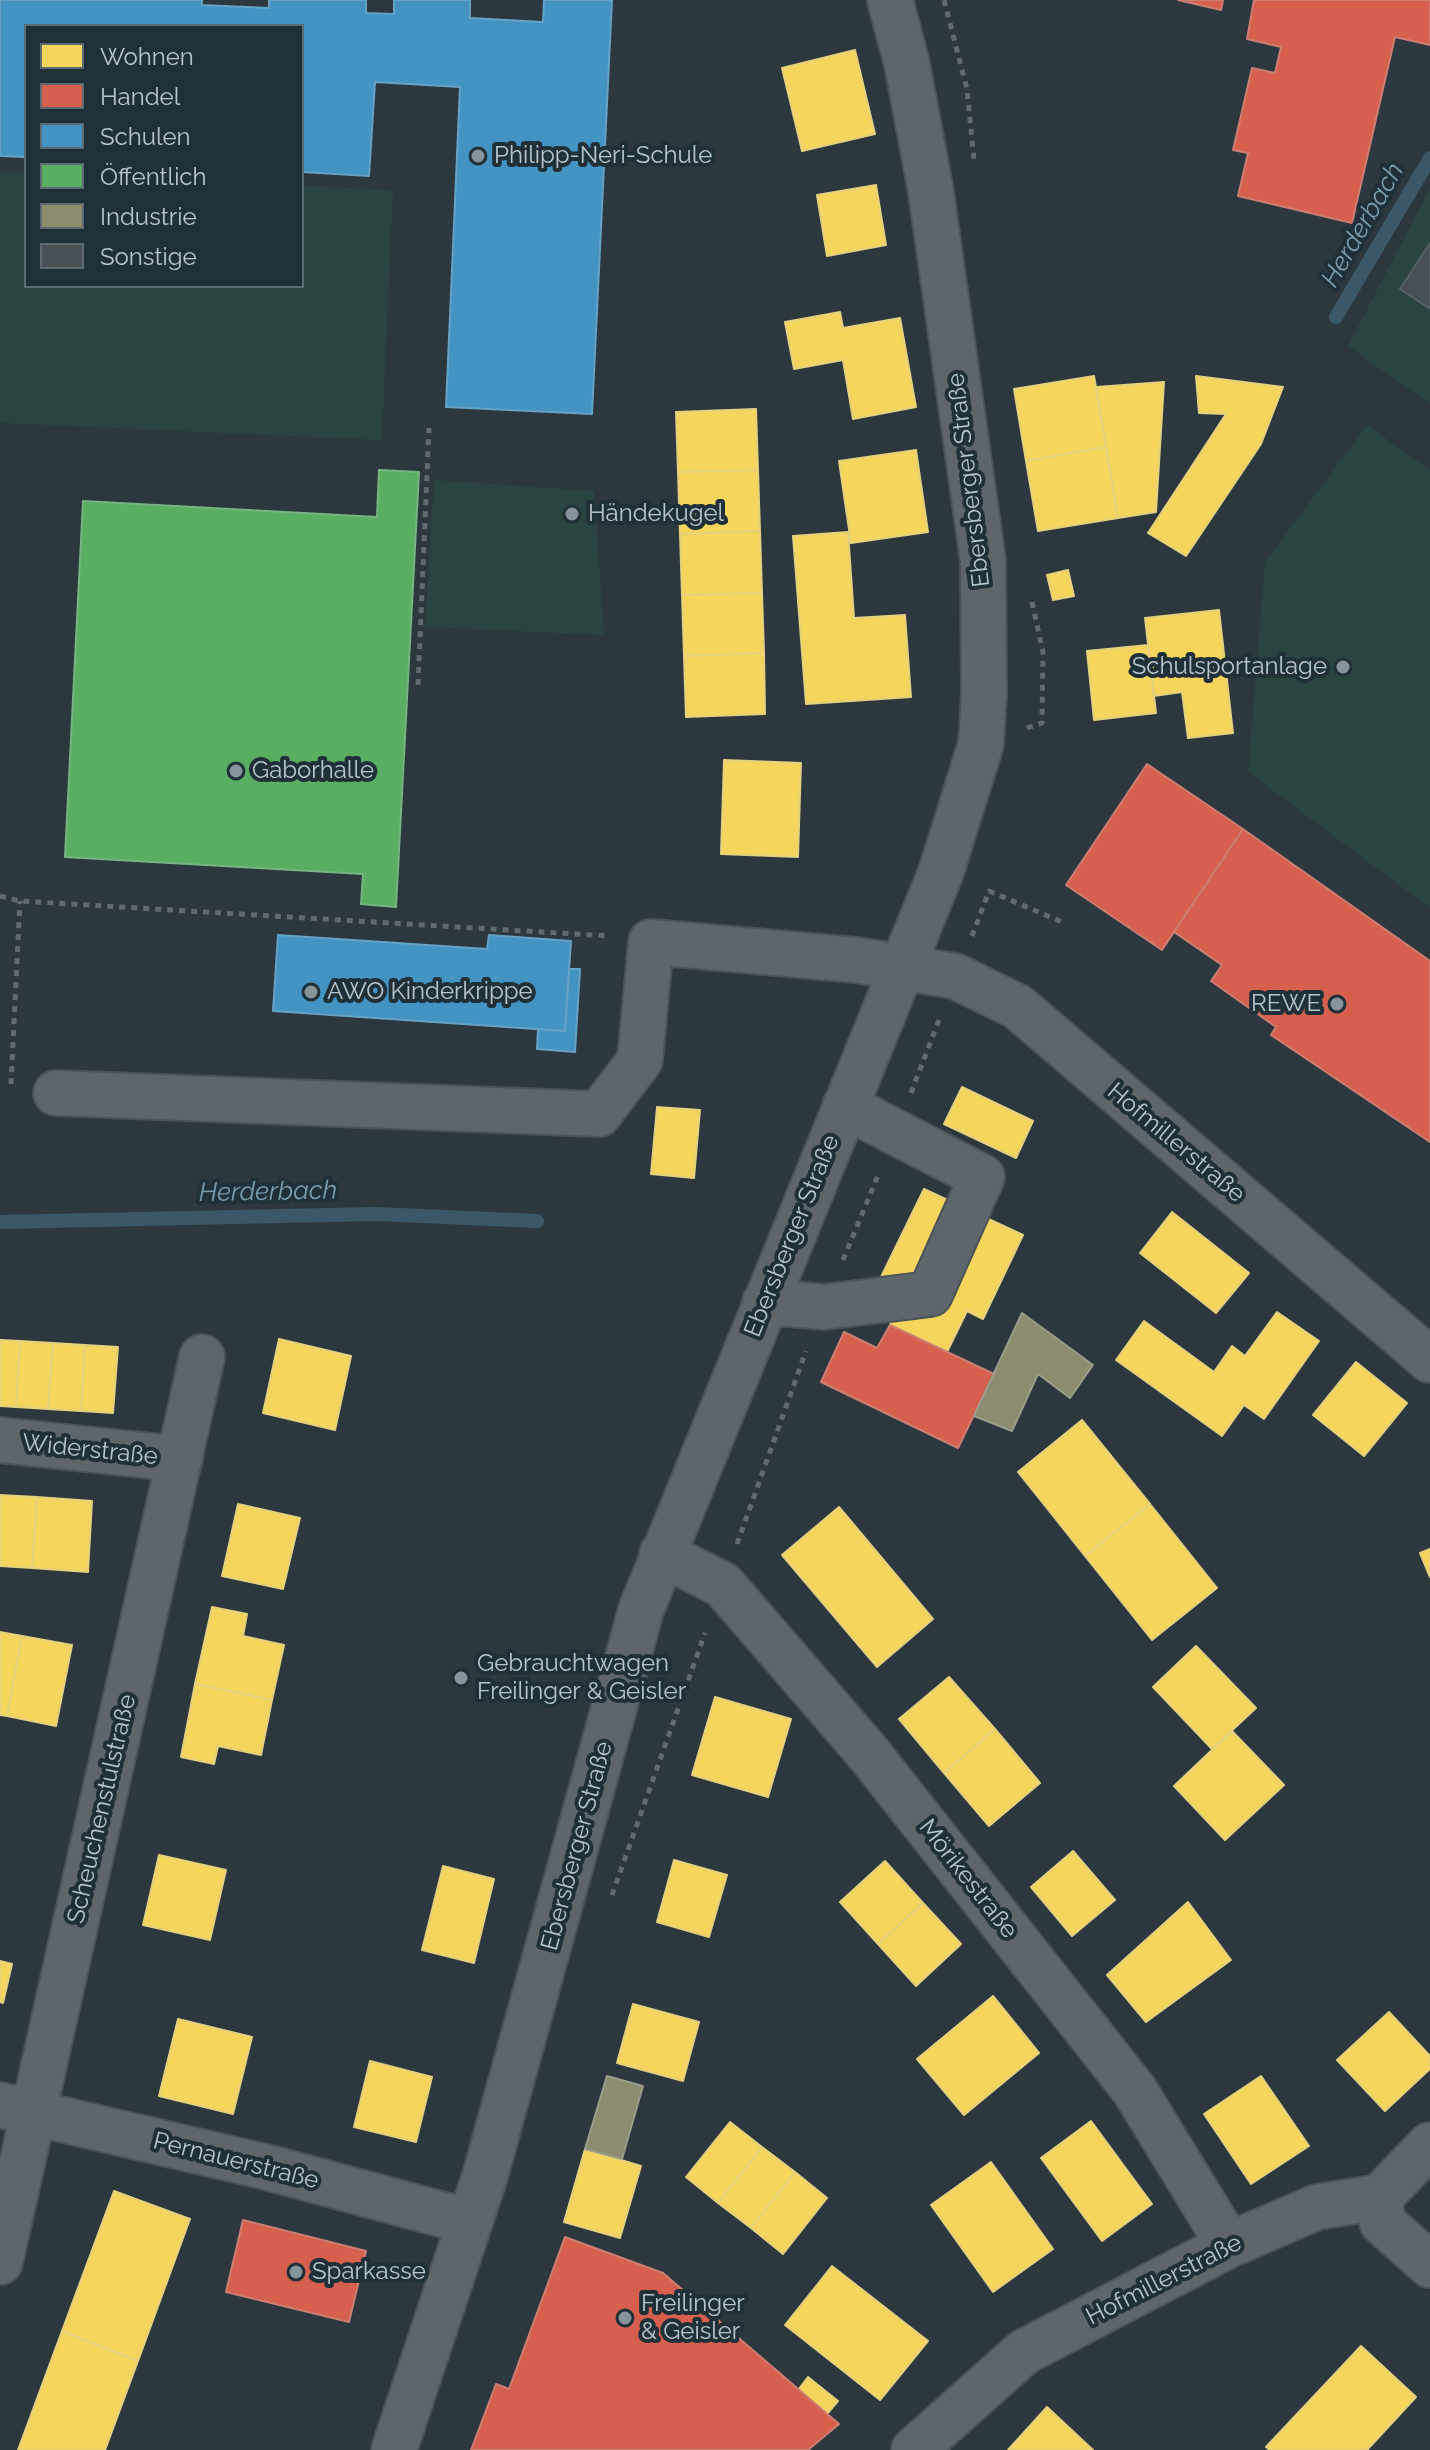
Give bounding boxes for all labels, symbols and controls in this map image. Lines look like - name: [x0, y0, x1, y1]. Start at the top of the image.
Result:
- legend: [24, 24, 304, 288]
- text: Wohnen: [100, 42, 194, 71]
- text: Handel: [100, 82, 180, 111]
- text: Schulen: [100, 122, 191, 151]
- place label: Philipp-Neri-Schule: [494, 142, 712, 170]
- marker: Philipp-Neri-Schule: [469, 147, 487, 165]
- water label: Herderbach: [1315, 157, 1411, 293]
- text: Öffentlich: [100, 162, 207, 191]
- text: Industrie: [100, 202, 197, 231]
- text: Sonstige: [100, 242, 197, 271]
- street label: Ebersberger Straße: [942, 371, 996, 589]
- place label: Händekugel: [588, 500, 724, 528]
- marker: Händekugel: [563, 505, 581, 523]
- place label: Schulsportanlage: [1132, 653, 1327, 681]
- marker: Schulsportanlage: [1334, 658, 1352, 676]
- place label: Gaborhalle: [252, 757, 374, 785]
- marker: Gaborhalle: [227, 762, 245, 780]
- place label: AWO Kinderkrippe: [327, 978, 533, 1006]
- marker: AWO Kinderkrippe: [302, 983, 320, 1001]
- place label: REWE: [1251, 990, 1321, 1018]
- marker: REWE: [1328, 995, 1346, 1013]
- street label: Hofmillerstraße: [1101, 1077, 1251, 1209]
- street label: Ebersberger Straße: [738, 1131, 846, 1341]
- water label: Herderbach: [199, 1175, 337, 1209]
- street label: Widerstraße: [21, 1429, 159, 1471]
- place label: Gebrauchtwagen Freilinger & Geisler: [477, 1650, 686, 1706]
- marker: Gebrauchtwagen Freilinger & Geisler: [452, 1669, 470, 1687]
- street label: Scheuchenstulstraße: [62, 1692, 142, 1926]
- street label: Ebersberger Straße: [535, 1738, 619, 1954]
- street label: Mörikestraße: [913, 1814, 1023, 1944]
- street label: Pernauerstraße: [150, 2127, 322, 2195]
- street label: Hofmillerstraße: [1081, 2228, 1247, 2332]
- place label: Sparkasse: [312, 2258, 426, 2286]
- marker: Sparkasse: [287, 2263, 305, 2281]
- place label: Freilinger & Geisler: [641, 2290, 745, 2346]
- marker: Freilinger & Geisler: [616, 2309, 634, 2327]

